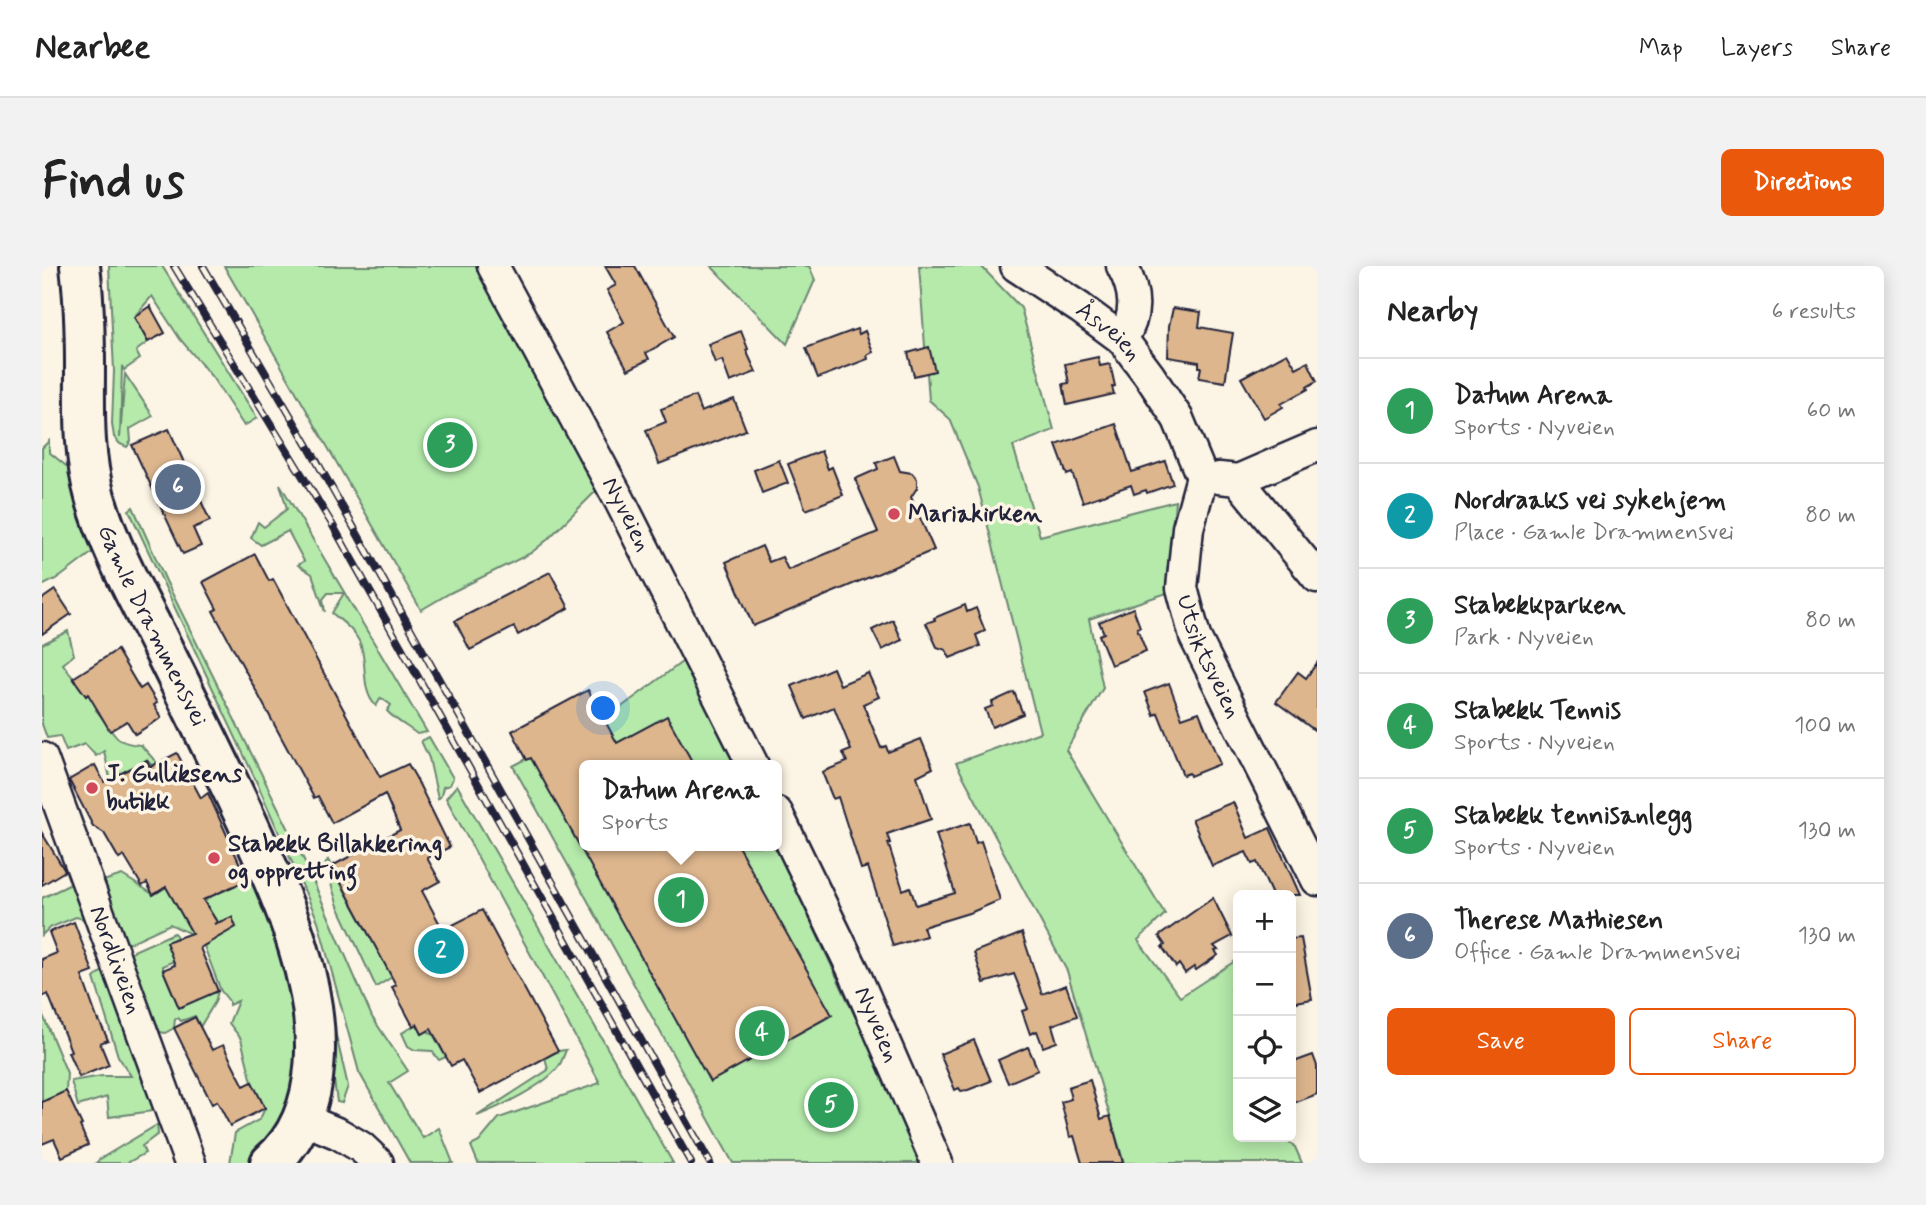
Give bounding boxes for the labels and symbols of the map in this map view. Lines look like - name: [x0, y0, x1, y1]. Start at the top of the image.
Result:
- street label: Åsveien: [1069, 294, 1149, 368]
- pin: 3: [427, 419, 473, 471]
- pin: 6: [155, 461, 201, 513]
- street label: Nyveien: [594, 472, 658, 557]
- place label: Mariakirken: [908, 499, 1042, 530]
- marker: Mariakirken: [886, 506, 902, 522]
- street label: Gamle Drammensvei: [90, 520, 215, 732]
- street label: Utsiktsveien: [1169, 591, 1249, 724]
- your location: [586, 691, 620, 725]
- place label: J. Gulliksens butikk: [106, 759, 242, 818]
- marker: J. Gulliksens butikk: [84, 780, 100, 796]
- place label: Stabekk Billakkering og oppretting: [228, 829, 442, 891]
- marker: Stabekk Billakkering og oppretting: [206, 850, 222, 866]
- pin: 1: [658, 874, 704, 926]
- street label: Nordliveien: [82, 901, 150, 1018]
- pin: 2: [418, 925, 464, 977]
- street label: Nyveien: [847, 982, 907, 1067]
- pin: 4: [739, 1007, 785, 1059]
- pin: 5: [808, 1079, 854, 1131]

